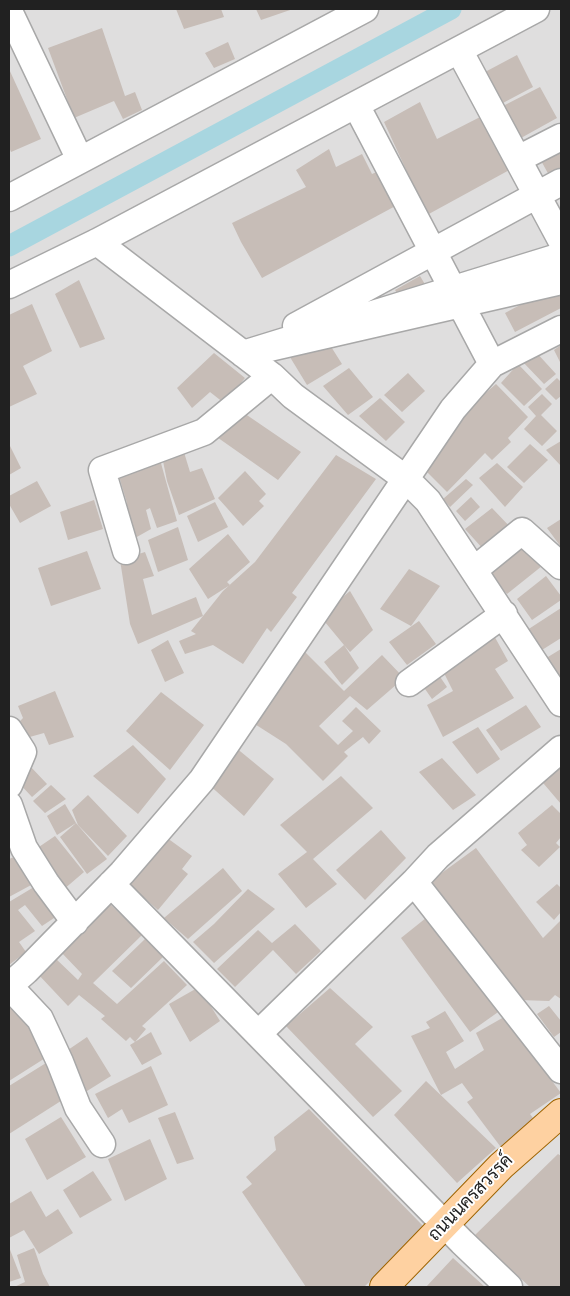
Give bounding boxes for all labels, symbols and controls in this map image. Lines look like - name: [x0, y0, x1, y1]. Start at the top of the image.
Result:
- street label: ถนนนครสวรรค์: [424, 1150, 518, 1246]

